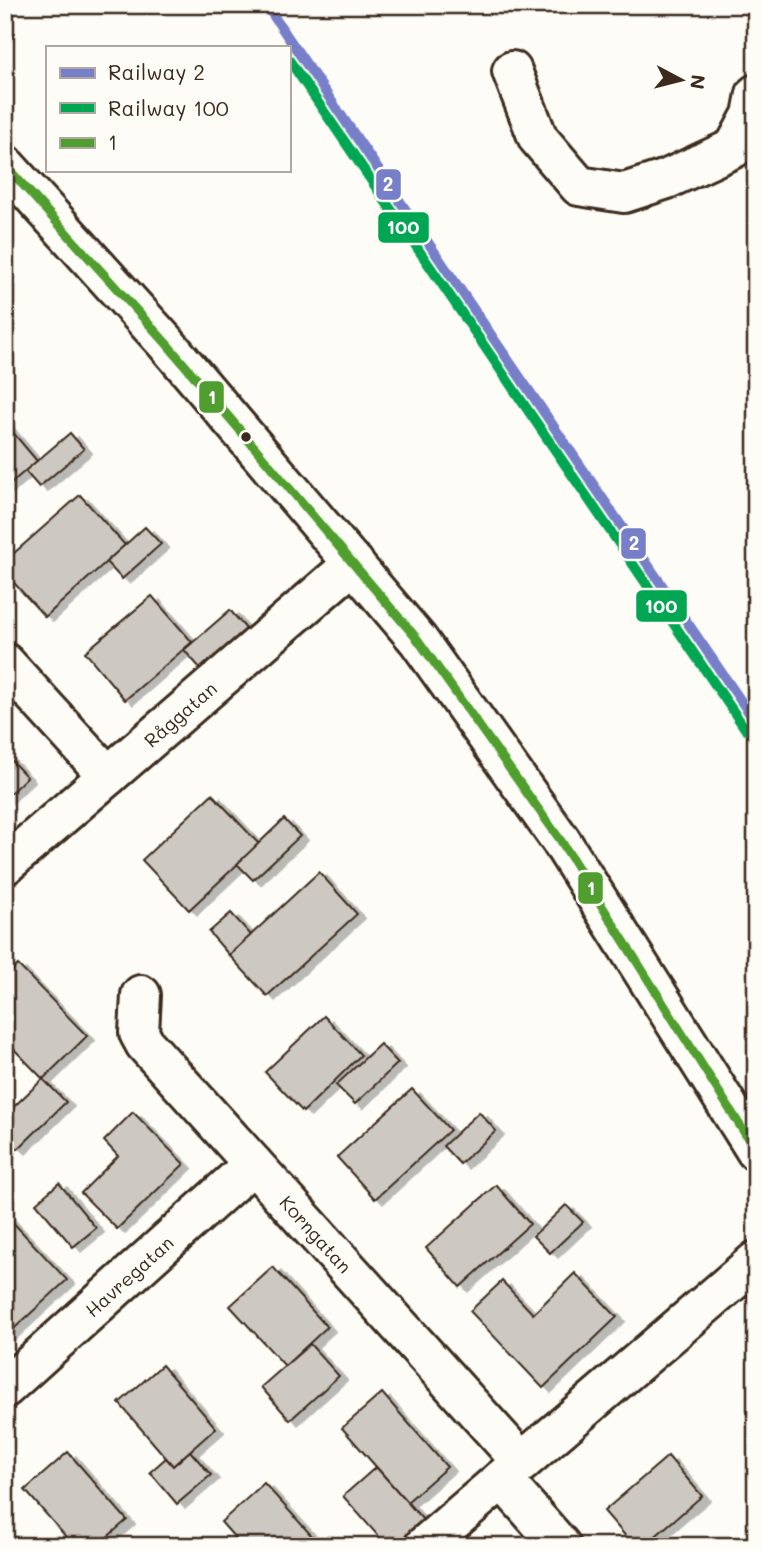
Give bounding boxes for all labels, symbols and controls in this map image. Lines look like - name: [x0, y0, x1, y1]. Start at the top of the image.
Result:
- legend: [46, 46, 290, 172]
- north arrow: [646, 46, 716, 116]
- text: Railway 2: [108, 58, 205, 85]
- text: N: [685, 73, 712, 91]
- text: Railway 100: [108, 94, 229, 121]
- text: 1: [108, 128, 117, 155]
- line badge: 2: [375, 168, 402, 201]
- text: 2: [383, 171, 393, 196]
- line badge: 100: [377, 211, 430, 244]
- text: 100: [387, 214, 419, 239]
- line badge: 1: [198, 380, 225, 414]
- text: 1: [208, 384, 216, 409]
- unlabelled marker: [239, 430, 253, 444]
- line badge: 2: [620, 527, 647, 560]
- text: 2: [629, 530, 639, 555]
- line badge: 100: [635, 589, 688, 623]
- text: 100: [645, 593, 677, 618]
- street label: Råggatan: [138, 675, 222, 753]
- line badge: 1: [577, 871, 604, 905]
- text: 1: [587, 875, 595, 900]
- street label: Korngatan: [274, 1190, 358, 1278]
- street label: Havregatan: [80, 1230, 178, 1322]

